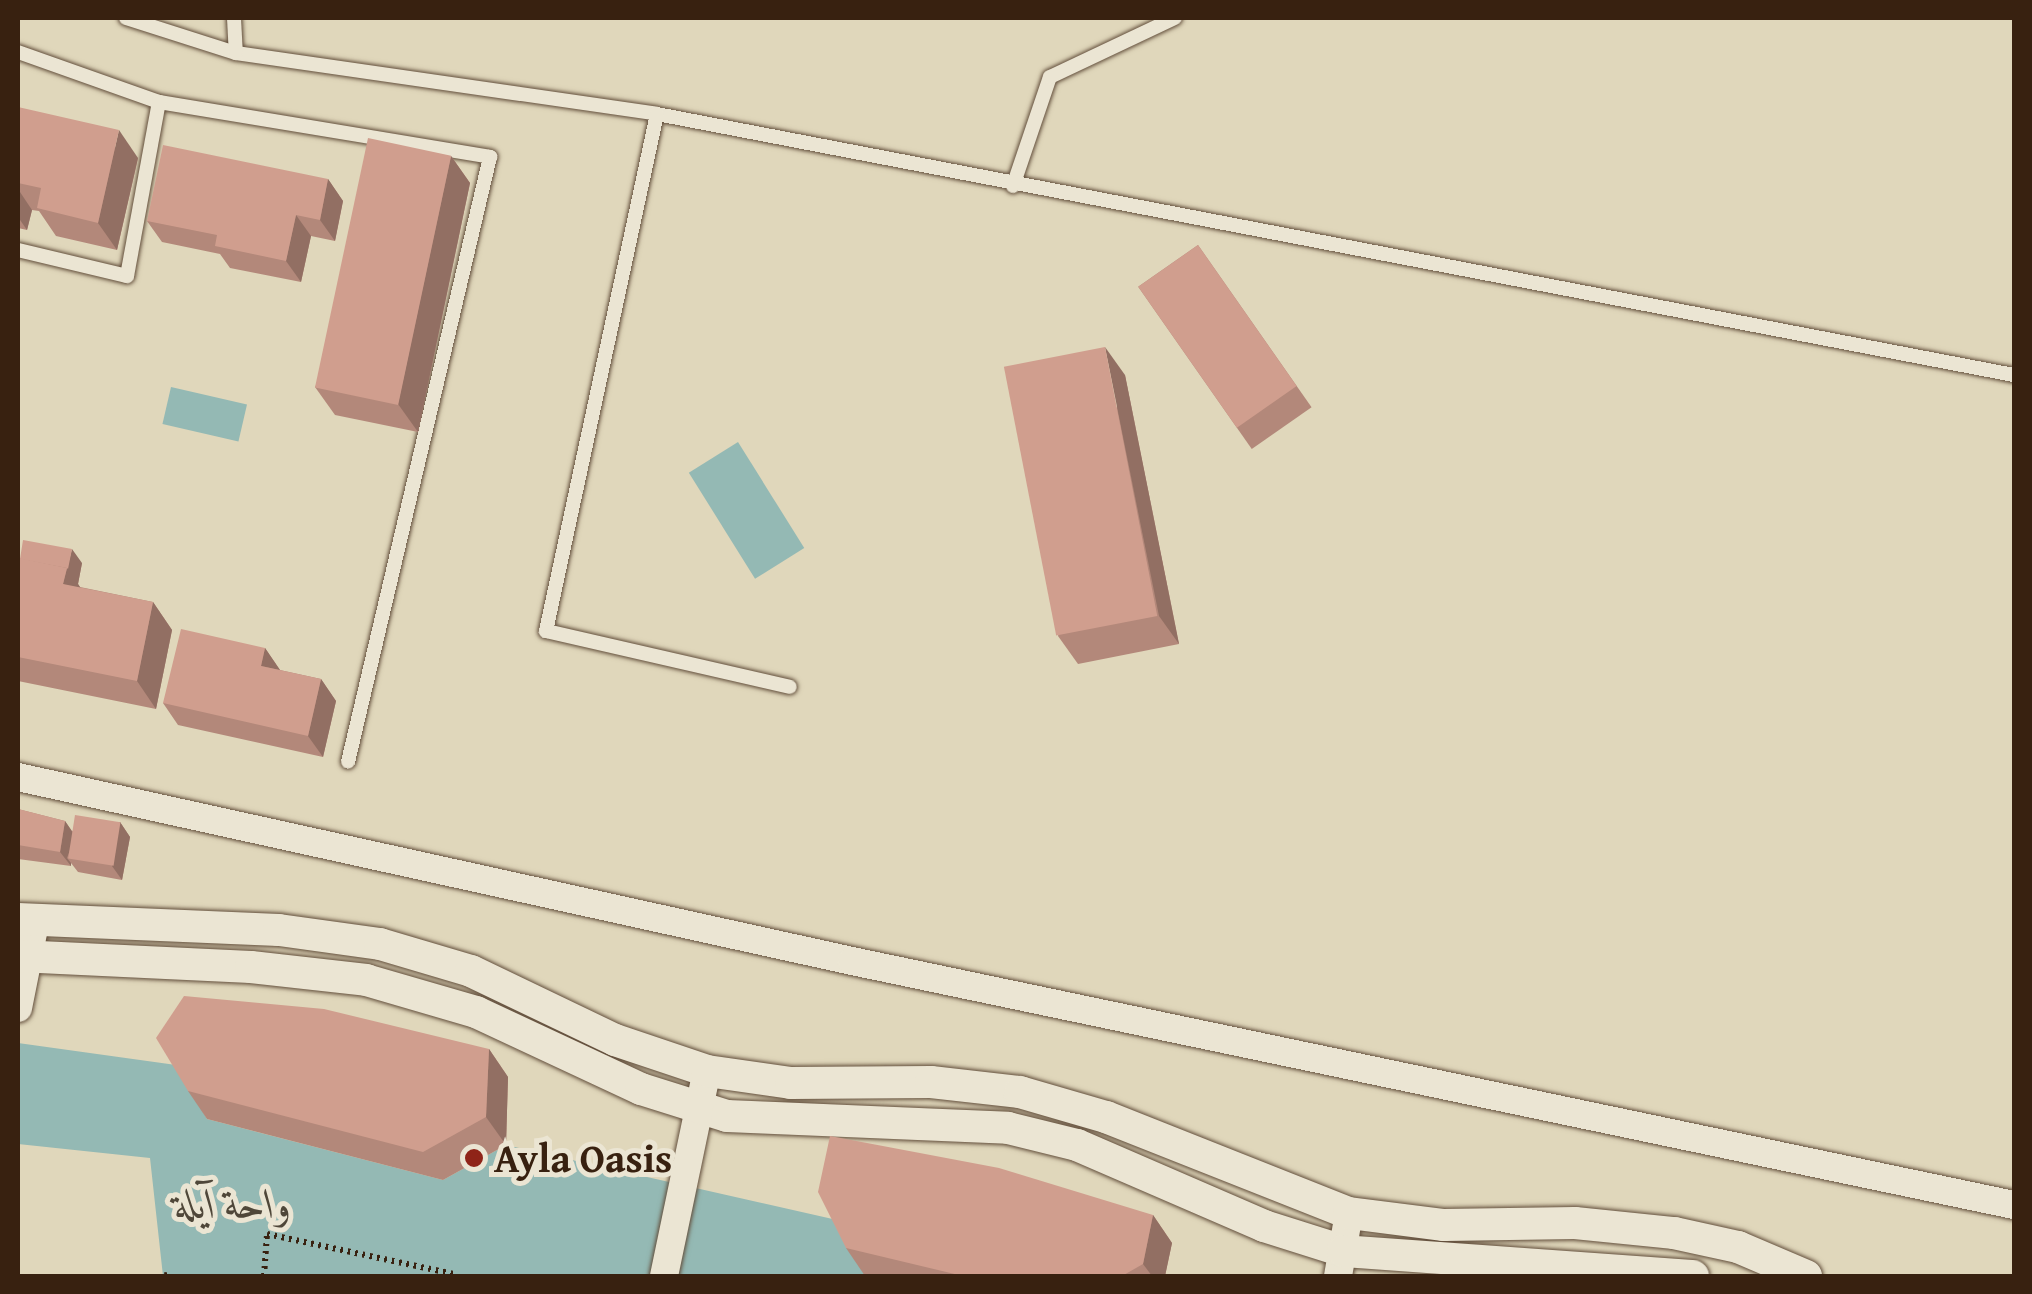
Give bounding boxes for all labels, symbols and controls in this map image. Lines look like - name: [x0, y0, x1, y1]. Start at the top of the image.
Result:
- place label: Ayla Oasis: [494, 1134, 672, 1182]
- marker: Ayla Oasis: [463, 1147, 485, 1169]
- water label: واحة آيلة: [174, 1178, 292, 1228]

